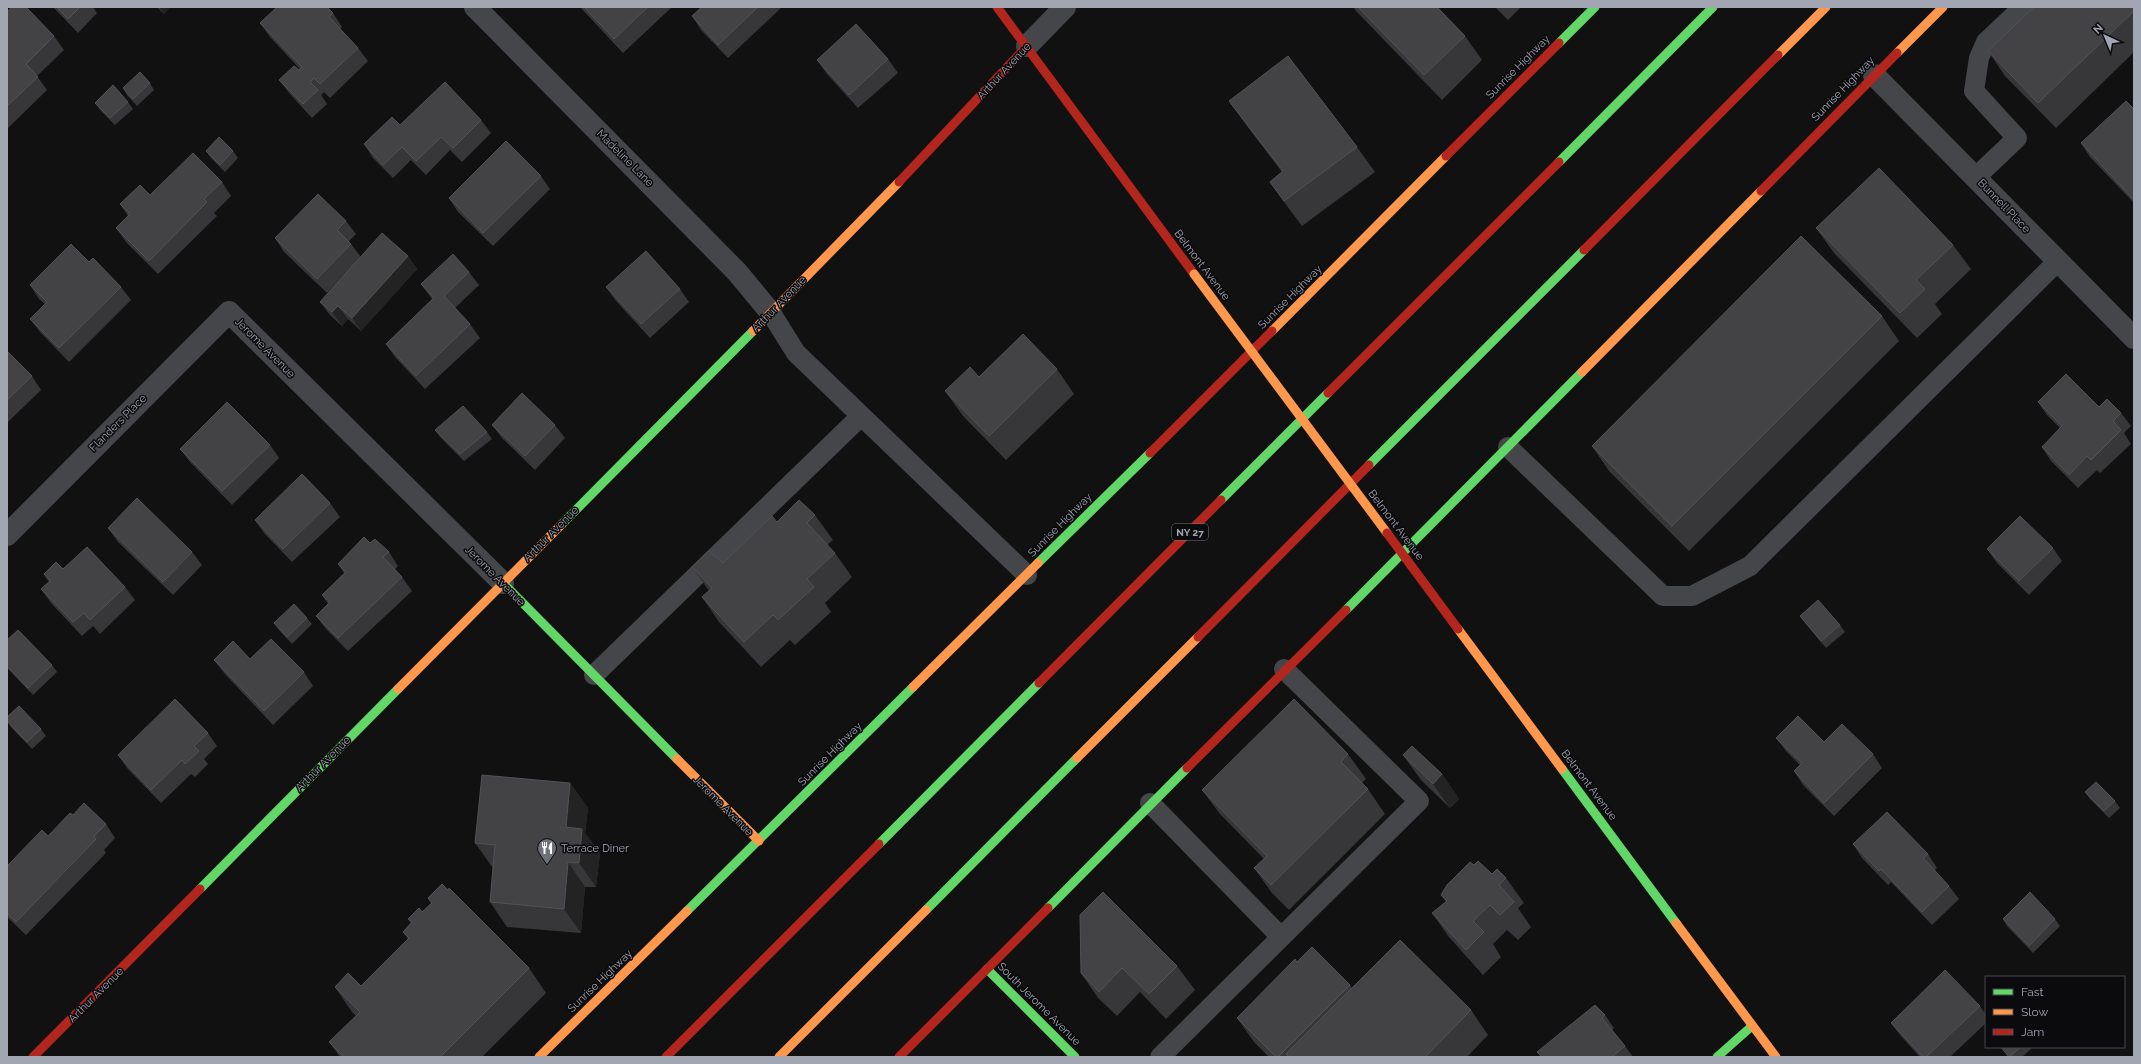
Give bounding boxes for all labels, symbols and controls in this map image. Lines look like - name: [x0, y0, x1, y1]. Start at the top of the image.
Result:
- north arrow: [2085, 16, 2125, 56]
- text: N: [2091, 22, 2106, 37]
- street label: Sunrise Highway: [1483, 32, 1553, 102]
- street label: Arthur Avenue: [974, 40, 1034, 102]
- street label: Sunrise Highway: [1809, 54, 1877, 124]
- street label: Madeline Lane: [594, 127, 657, 190]
- street label: Bunnell Place: [1975, 176, 2033, 236]
- street label: Belmont Avenue: [1171, 227, 1233, 303]
- street label: Sunrise Highway: [1255, 262, 1325, 332]
- street label: Arthur Avenue: [749, 273, 809, 335]
- street label: Jerome Avenue: [232, 315, 298, 381]
- street label: Flanders Place: [87, 391, 150, 454]
- street label: Belmont Avenue: [1365, 487, 1427, 563]
- street label: Sunrise Highway: [1025, 490, 1095, 560]
- street label: Arthur Avenue: [521, 503, 582, 564]
- road number: NY 27: [1172, 524, 1208, 540]
- street label: Jerome Avenue: [462, 543, 528, 609]
- street label: Sunrise Highway: [795, 719, 865, 789]
- street label: Arthur Avenue: [293, 733, 354, 794]
- street label: Belmont Avenue: [1558, 747, 1620, 823]
- street label: Jerome Avenue: [690, 773, 756, 839]
- restaurant icon: Terrace Diner: [536, 837, 558, 865]
- place label: Terrace Diner: [561, 842, 629, 855]
- street label: Sunrise Highway: [565, 947, 635, 1015]
- street label: South Jerome Avenue: [995, 960, 1084, 1049]
- street label: Arthur Avenue: [66, 964, 127, 1025]
- legend: [1985, 976, 2125, 1048]
- text: Fast: [2021, 985, 2044, 999]
- text: Slow: [2021, 1005, 2048, 1019]
- text: Jam: [2021, 1025, 2044, 1039]

